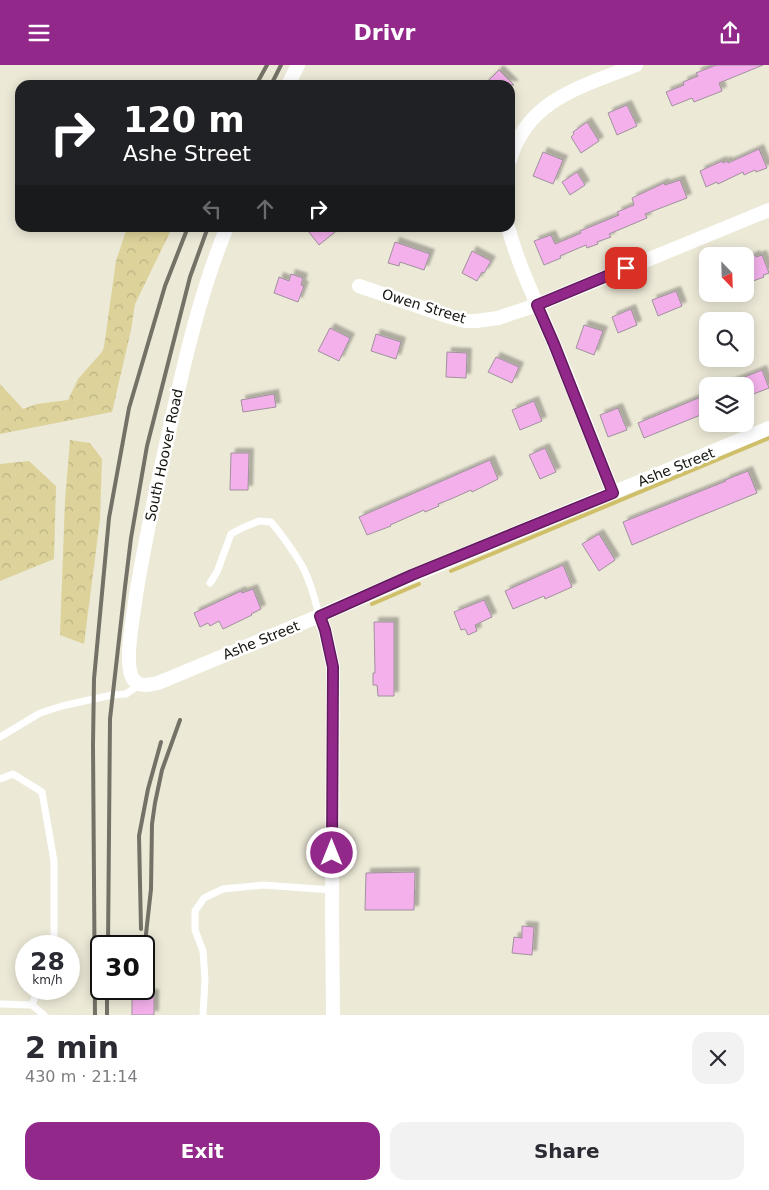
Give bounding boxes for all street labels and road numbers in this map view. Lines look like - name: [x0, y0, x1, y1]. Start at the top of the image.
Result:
- street label: Owen Street: [380, 286, 468, 327]
- street label: South Hoover Road: [142, 387, 186, 523]
- street label: Ashe Street: [635, 444, 717, 490]
- street label: Ashe Street: [220, 617, 302, 663]

